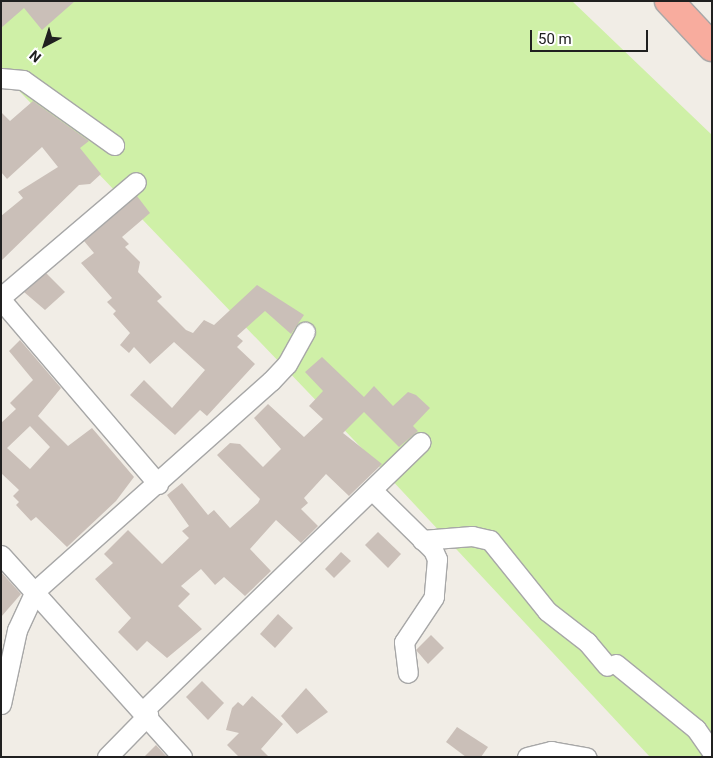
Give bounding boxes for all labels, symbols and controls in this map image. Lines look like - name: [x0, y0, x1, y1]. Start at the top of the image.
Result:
- north arrow: [20, 20, 70, 70]
- scale bar: [533, 20, 650, 52]
- text: 50 m: [538, 30, 572, 48]
- text: N: [26, 47, 44, 66]

